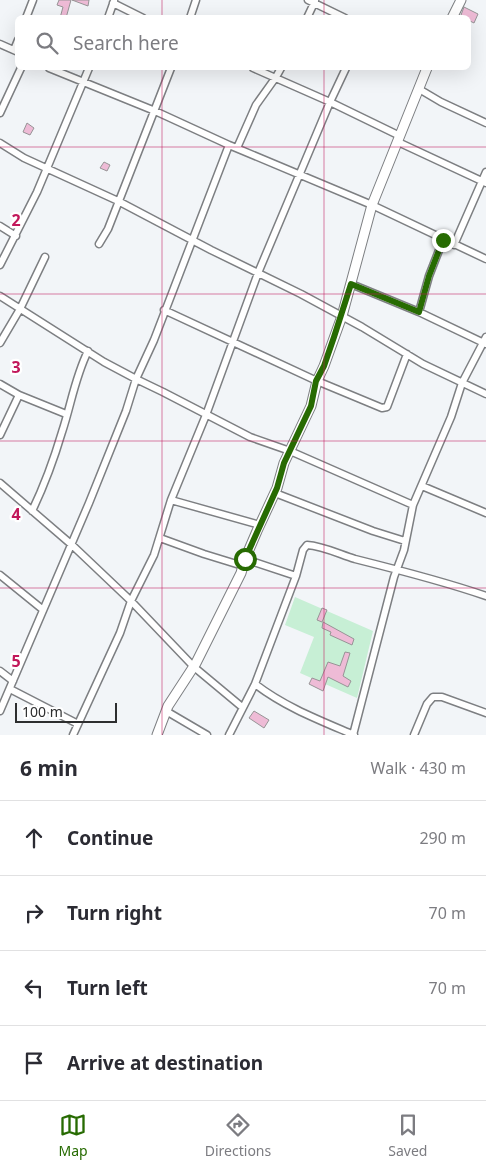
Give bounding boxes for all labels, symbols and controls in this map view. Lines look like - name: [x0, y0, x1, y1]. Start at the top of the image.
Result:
- search box: [15, 15, 471, 70]
- icon: search: [33, 29, 61, 57]
- text: Search here: [73, 30, 179, 56]
- text: 2: [11, 209, 21, 231]
- route end: [432, 229, 455, 252]
- text: 3: [11, 356, 21, 378]
- text: 4: [11, 503, 21, 525]
- route start: [234, 548, 257, 571]
- text: 5: [11, 650, 21, 672]
- scale bar: [15, 700, 118, 723]
- text: 100 m: [22, 702, 63, 721]
- text: 6 min: [20, 754, 78, 782]
- text: Walk · 430 m: [371, 757, 466, 779]
- icon: ahead: [20, 824, 48, 852]
- text: Continue: [67, 825, 153, 851]
- text: 290 m: [419, 827, 466, 849]
- icon: right: [20, 899, 48, 927]
- text: Turn right: [67, 900, 162, 926]
- text: 70 m: [429, 902, 466, 924]
- icon: left: [20, 974, 48, 1002]
- text: Turn left: [67, 975, 148, 1001]
- text: 70 m: [429, 977, 466, 999]
- icon: arrive: [20, 1049, 48, 1077]
- text: Arrive at destination: [67, 1050, 263, 1076]
- tab: Map: [59, 1111, 88, 1160]
- tab: Directions: [205, 1111, 271, 1160]
- tab: Saved: [388, 1111, 427, 1160]

